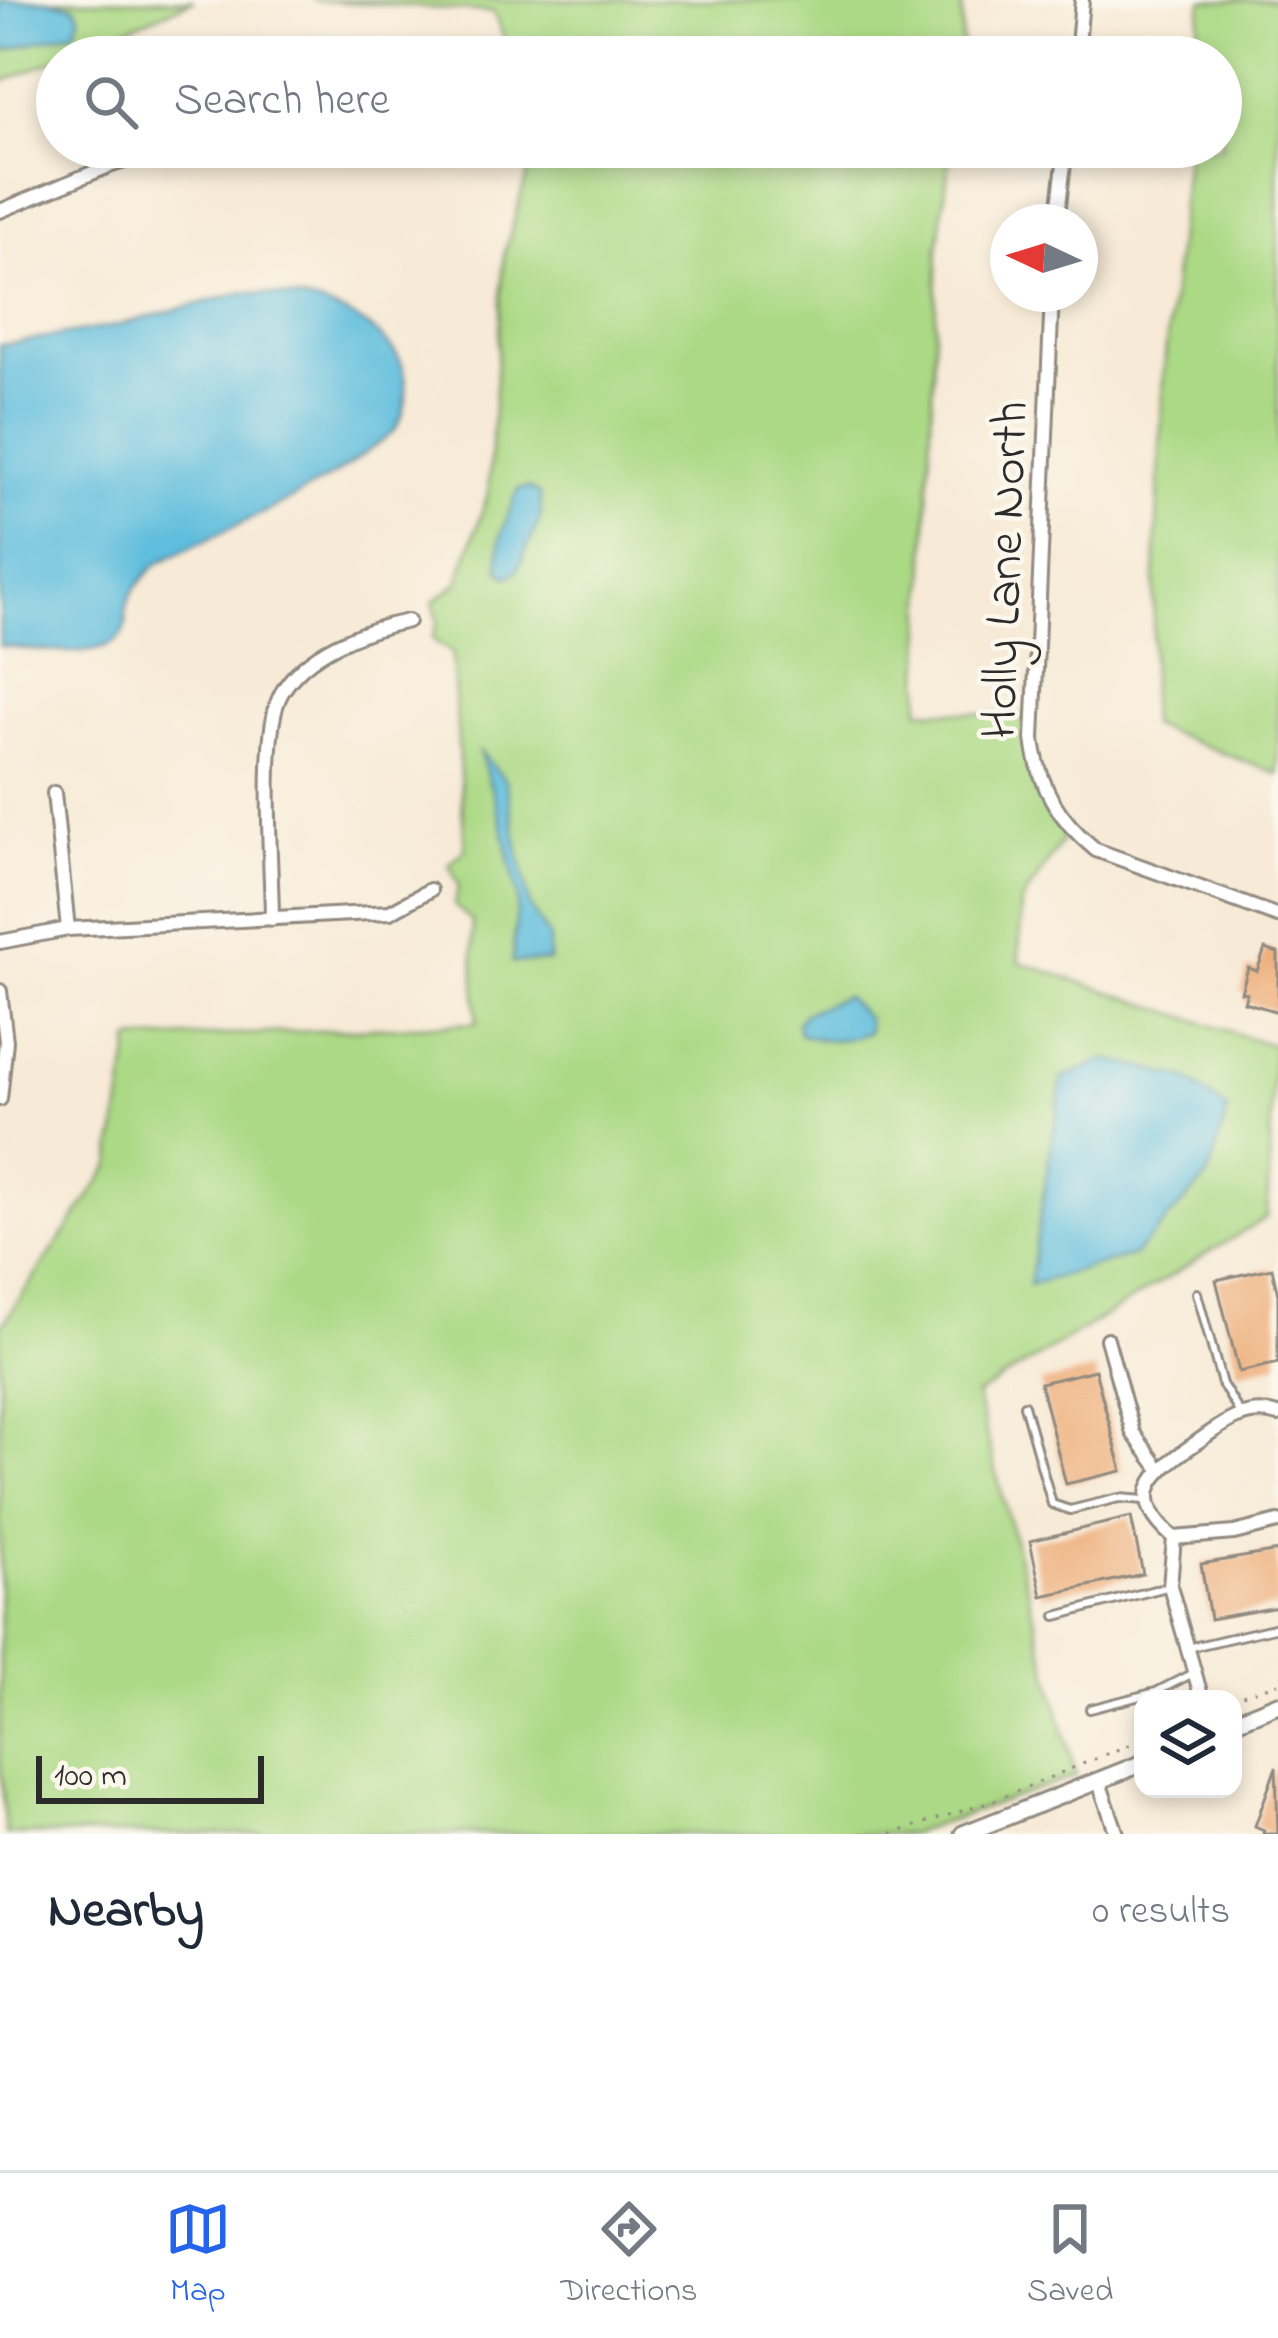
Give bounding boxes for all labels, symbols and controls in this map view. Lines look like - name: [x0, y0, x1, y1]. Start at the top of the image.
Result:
- search box: [36, 36, 1242, 168]
- icon: search: [78, 69, 144, 135]
- text: Search here: [174, 69, 390, 135]
- north arrow: [990, 204, 1098, 312]
- street label: Holly Lane North: [964, 400, 1051, 740]
- map controls: [1134, 1690, 1242, 1798]
- button: layers: [1134, 1690, 1242, 1798]
- scale bar: [36, 1750, 264, 1803]
- text: 100 m: [54, 1753, 127, 1801]
- text: Nearby: [48, 1875, 204, 1950]
- text: 0 results: [1092, 1884, 1230, 1941]
- tab: Map: [165, 2196, 231, 2316]
- tab: Directions: [560, 2196, 698, 2316]
- tab: Saved: [1027, 2196, 1113, 2316]

